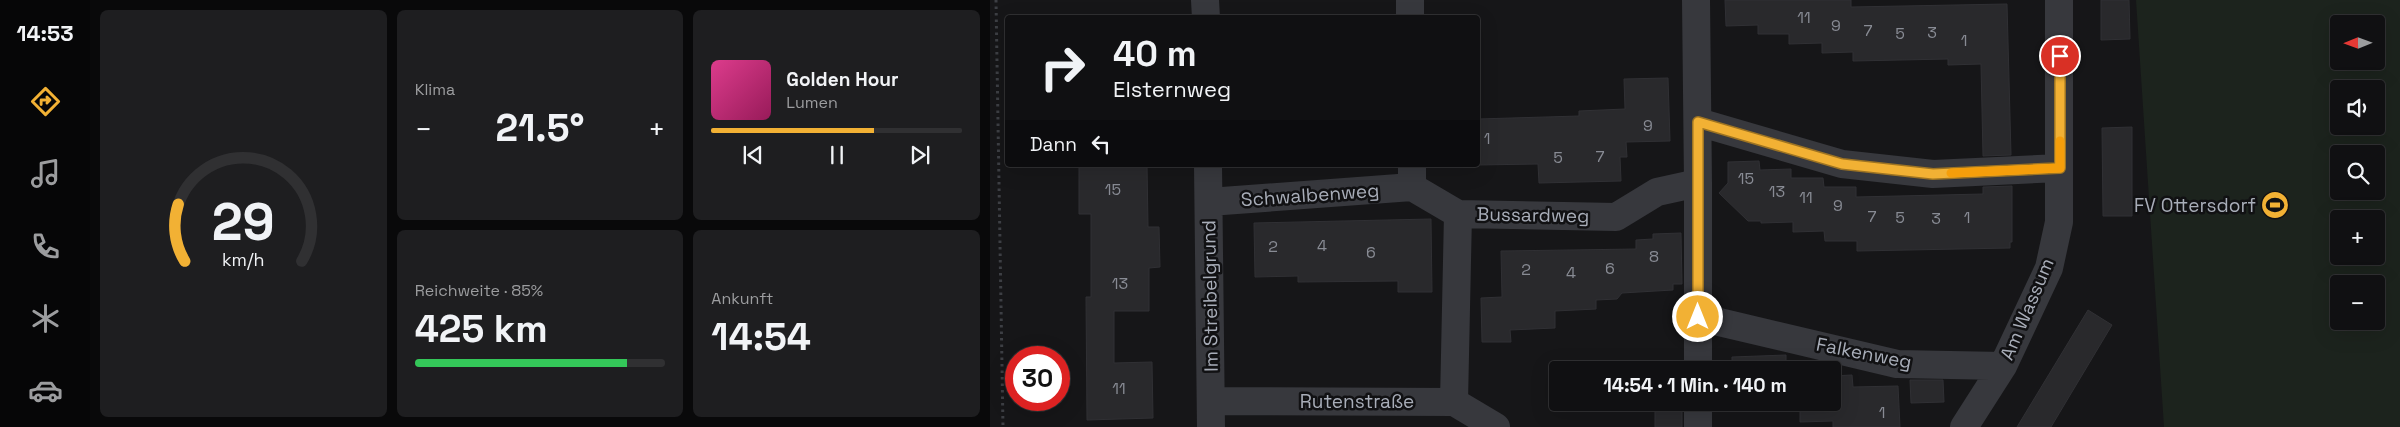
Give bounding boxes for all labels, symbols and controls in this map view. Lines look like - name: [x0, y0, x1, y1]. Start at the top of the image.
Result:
- house number: 11: [1797, 7, 1811, 28]
- house number: 9: [1831, 15, 1841, 36]
- north arrow: [2330, 15, 2385, 70]
- map controls: [2330, 15, 2385, 330]
- text: 14:53: [16, 19, 74, 47]
- house number: 7: [1863, 20, 1873, 41]
- house number: 3: [1927, 22, 1937, 43]
- house number: 5: [1895, 23, 1905, 44]
- house number: 1: [1961, 30, 1967, 51]
- text: 40 m: [1113, 32, 1197, 76]
- icon: right: [1030, 35, 1095, 100]
- pin: [2039, 35, 2081, 77]
- icon: arrive: [2046, 42, 2074, 70]
- text: Golden Hour: [786, 67, 899, 92]
- text: Elsternweg: [1113, 75, 1231, 103]
- text: Klima: [415, 79, 455, 100]
- button: sound: [2330, 80, 2385, 135]
- icon: directions: [28, 84, 63, 119]
- text: Lumen: [786, 92, 838, 113]
- text: 21.5°: [496, 104, 584, 152]
- text: −: [415, 111, 432, 147]
- text: +: [648, 111, 665, 147]
- house number: 9: [1643, 115, 1653, 136]
- house number: 1: [1484, 128, 1490, 149]
- icon: left: [1087, 130, 1115, 158]
- text: Dann: [1030, 132, 1077, 157]
- icon: previous: [739, 141, 767, 169]
- icon: pause: [823, 141, 851, 169]
- icon: next: [906, 141, 934, 169]
- button: search: [2330, 145, 2385, 200]
- house number: 7: [1595, 146, 1605, 167]
- house number: 5: [1553, 147, 1563, 168]
- icon: music: [28, 156, 63, 191]
- house number: 15: [1738, 168, 1754, 189]
- street label: Schwalbenweg: [1240, 178, 1380, 212]
- house number: 15: [1105, 179, 1121, 200]
- house number: 13: [1769, 181, 1785, 202]
- house number: 11: [1799, 187, 1813, 208]
- text: 29: [212, 189, 275, 255]
- sports icon: FV Ottersdorf: [2260, 190, 2290, 220]
- place label: FV Ottersdorf: [2134, 193, 2256, 218]
- house number: 9: [1833, 195, 1843, 216]
- street label: Bussardweg: [1476, 202, 1590, 228]
- house number: 7: [1867, 206, 1877, 227]
- house number: 5: [1895, 207, 1905, 228]
- house number: 1: [1964, 207, 1970, 228]
- house number: 3: [1931, 208, 1941, 229]
- button: +: [2330, 210, 2385, 265]
- street label: Im Streibelgrund: [1196, 220, 1224, 372]
- icon: phone: [28, 229, 63, 264]
- house number: 4: [1317, 235, 1327, 256]
- house number: 2: [1268, 236, 1278, 257]
- house number: 6: [1366, 242, 1376, 263]
- house number: 8: [1649, 246, 1659, 267]
- text: km/h: [222, 248, 265, 271]
- street label: Am Wassum: [1994, 254, 2060, 364]
- house number: 6: [1605, 258, 1615, 279]
- house number: 2: [1521, 259, 1531, 280]
- house number: 4: [1566, 262, 1576, 283]
- house number: 13: [1112, 273, 1128, 294]
- button: −: [2330, 275, 2385, 330]
- text: Reichweite · 85%: [415, 280, 543, 301]
- text: Ankunft: [711, 288, 773, 309]
- position arrow: [1671, 290, 1723, 342]
- icon: climate: [28, 301, 63, 336]
- text: 425 km: [415, 305, 548, 353]
- text: 14:54: [711, 313, 811, 361]
- street label: Falkenweg: [1814, 332, 1914, 374]
- speed limit sign: 30: [1005, 346, 1070, 411]
- icon: car: [28, 373, 63, 408]
- text: 14:54 · 1 Min. · 140 m: [1603, 373, 1787, 398]
- house number: 11: [1112, 378, 1126, 399]
- street label: Rutenstraße: [1300, 389, 1414, 414]
- house number: 1: [1879, 402, 1885, 423]

